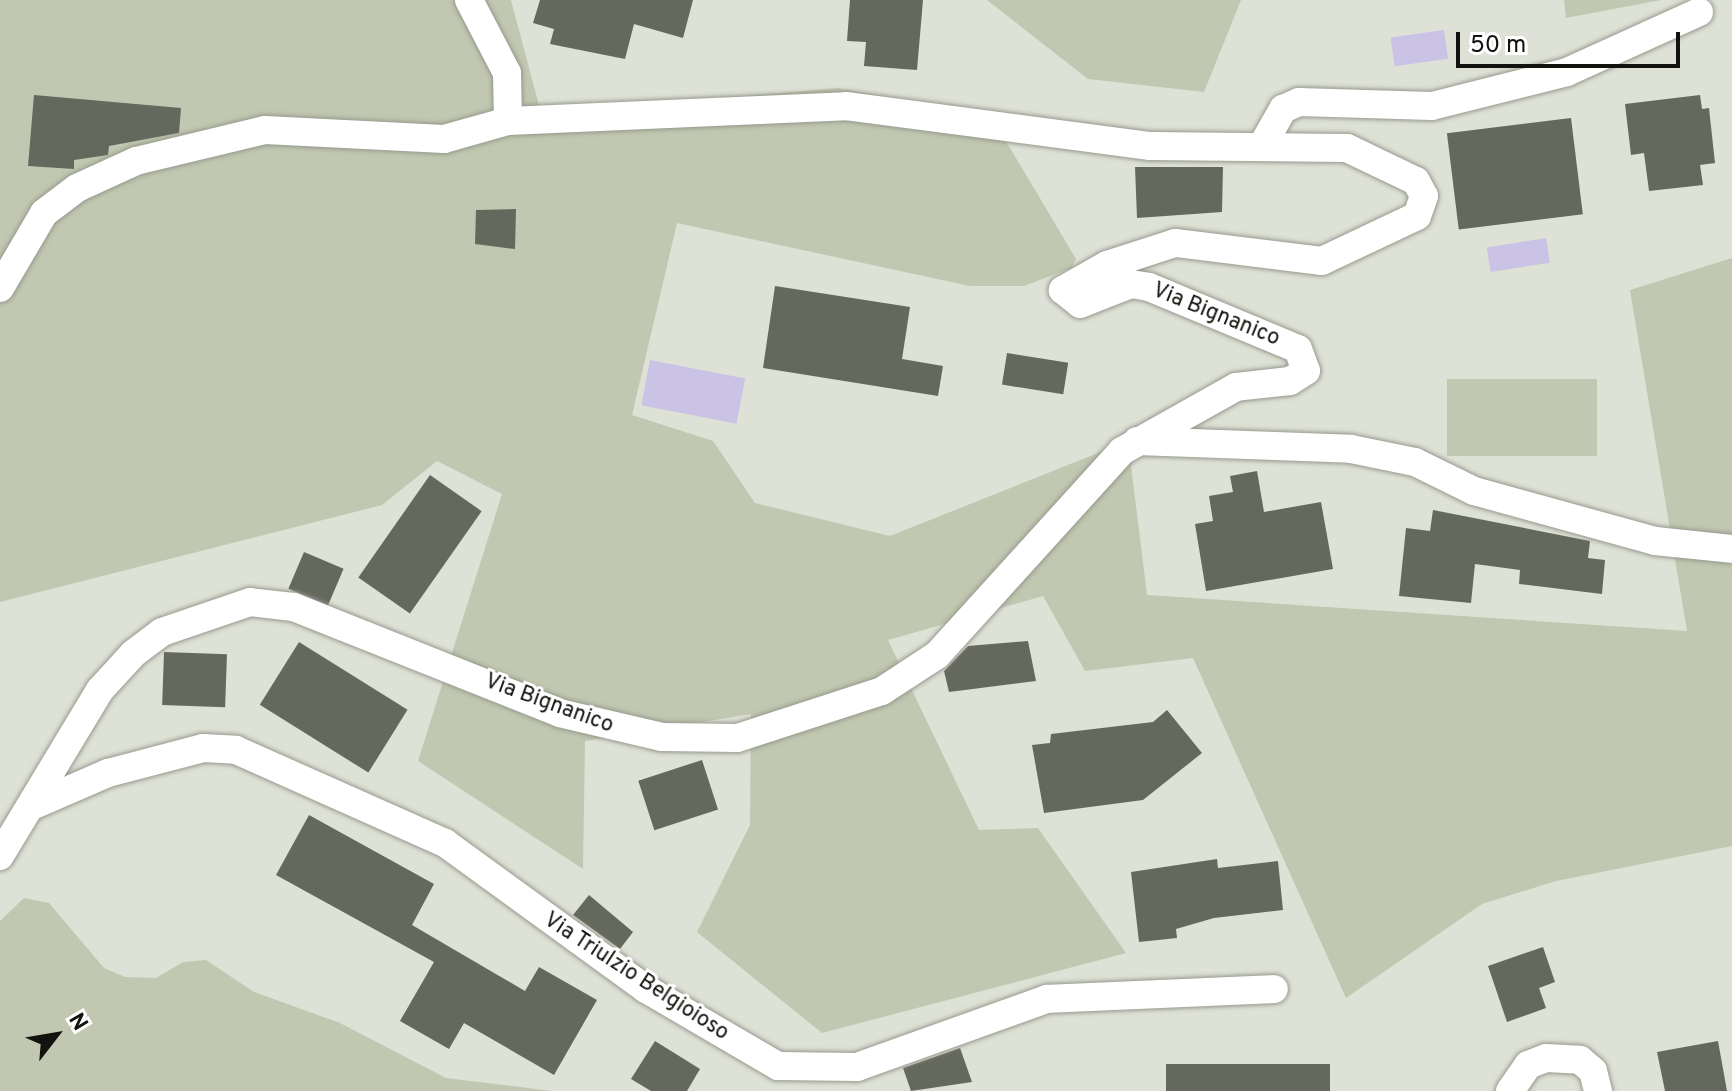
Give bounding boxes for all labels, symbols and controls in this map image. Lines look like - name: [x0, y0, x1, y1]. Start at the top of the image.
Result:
- scale bar: [1460, 16, 1684, 66]
- text: 50 m: [1470, 31, 1526, 61]
- street label: Via Bignanico: [1148, 277, 1284, 353]
- street label: Via Bignanico: [481, 669, 617, 739]
- street label: Via Triulzio Belgioioso: [538, 907, 734, 1047]
- north arrow: [16, 995, 96, 1075]
- text: N: [61, 1009, 93, 1036]

